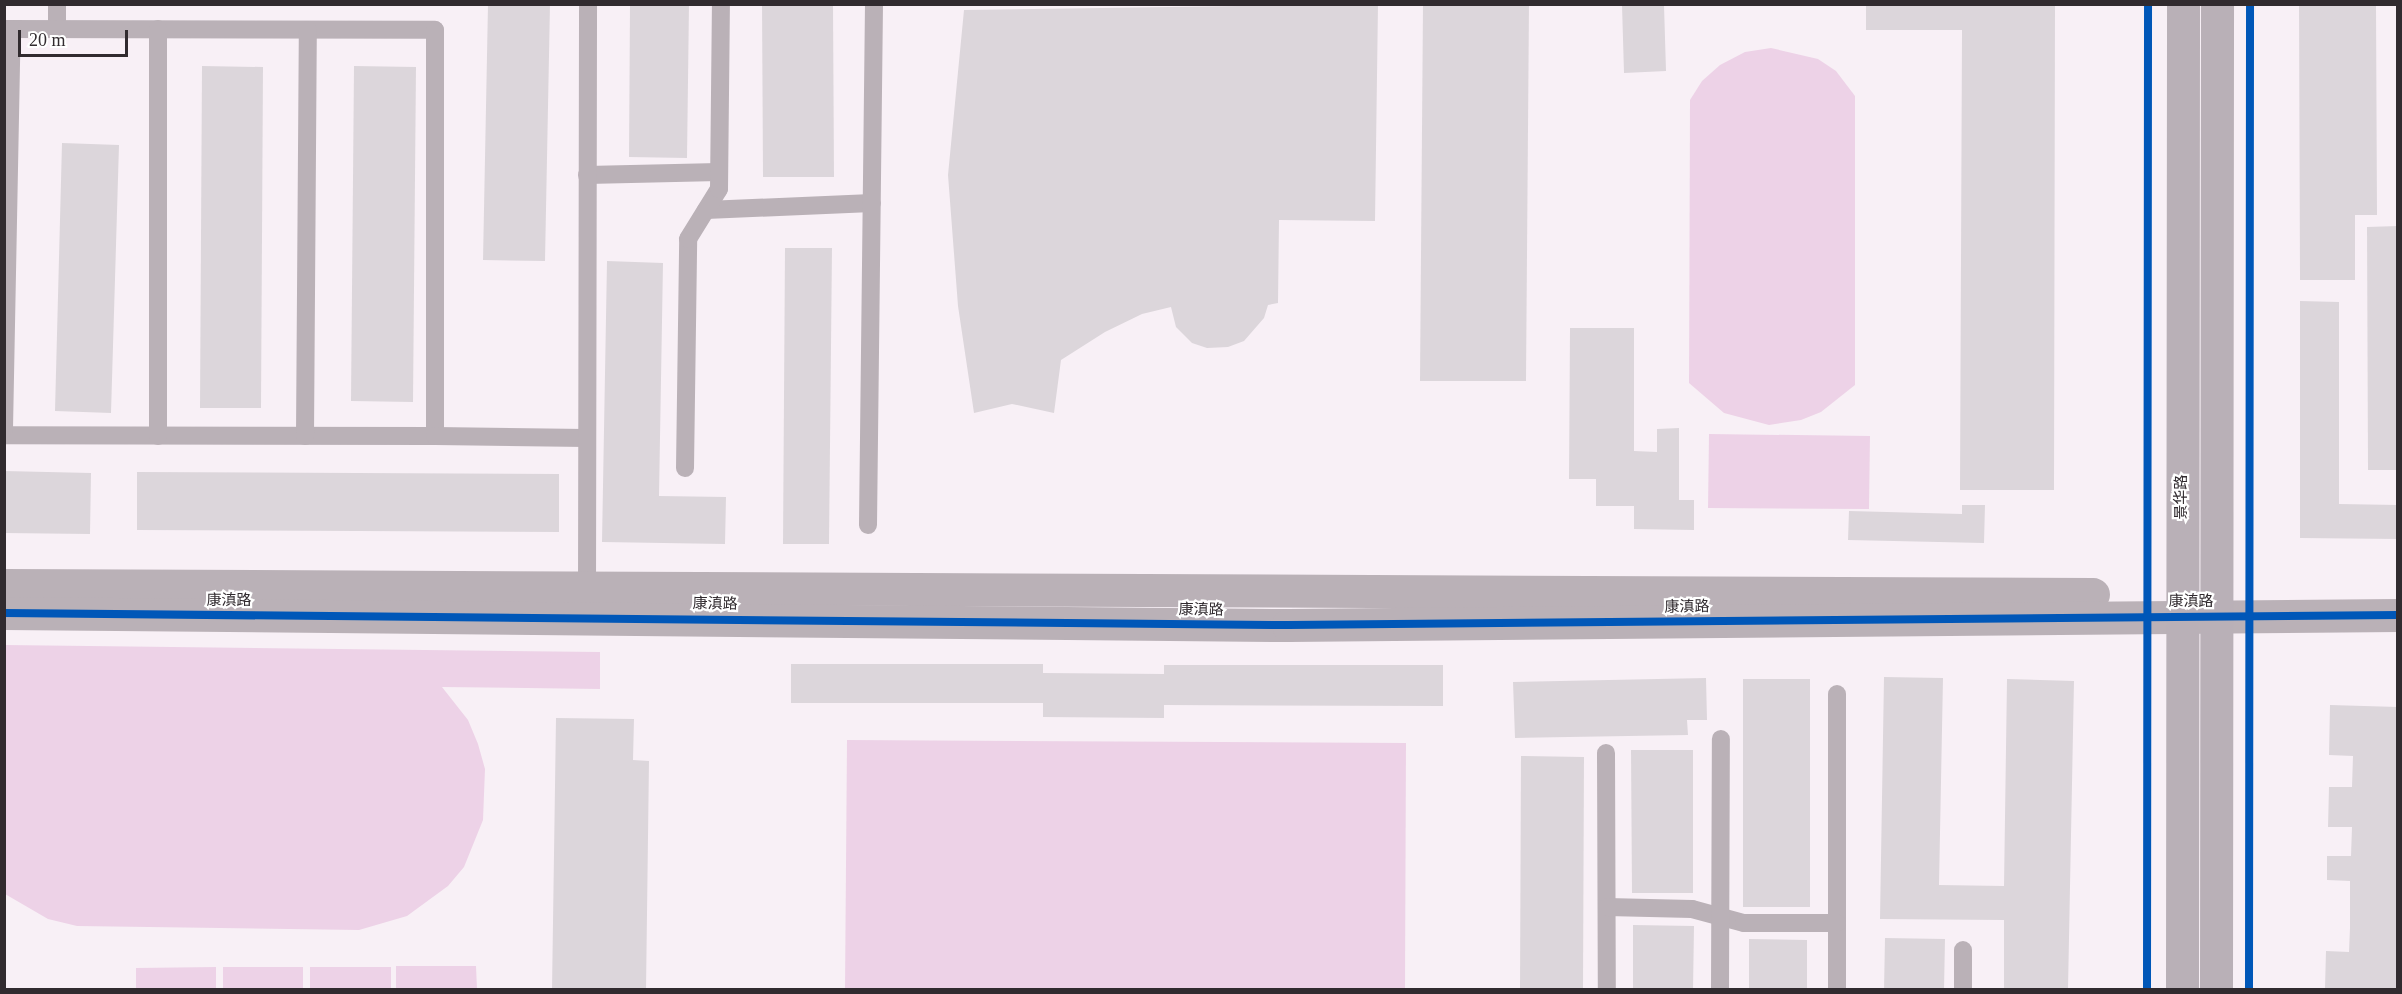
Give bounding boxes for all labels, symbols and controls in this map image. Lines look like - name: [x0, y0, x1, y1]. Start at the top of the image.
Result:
- scale bar: [21, 18, 130, 56]
- text: 20 m: [29, 30, 66, 50]
- street label: 景华路: [2173, 475, 2191, 519]
- street label: 康滇路: [207, 592, 251, 610]
- street label: 康滇路: [2169, 593, 2213, 611]
- street label: 康滇路: [692, 595, 738, 613]
- street label: 康滇路: [1664, 598, 1710, 616]
- street label: 康滇路: [1178, 601, 1224, 619]

